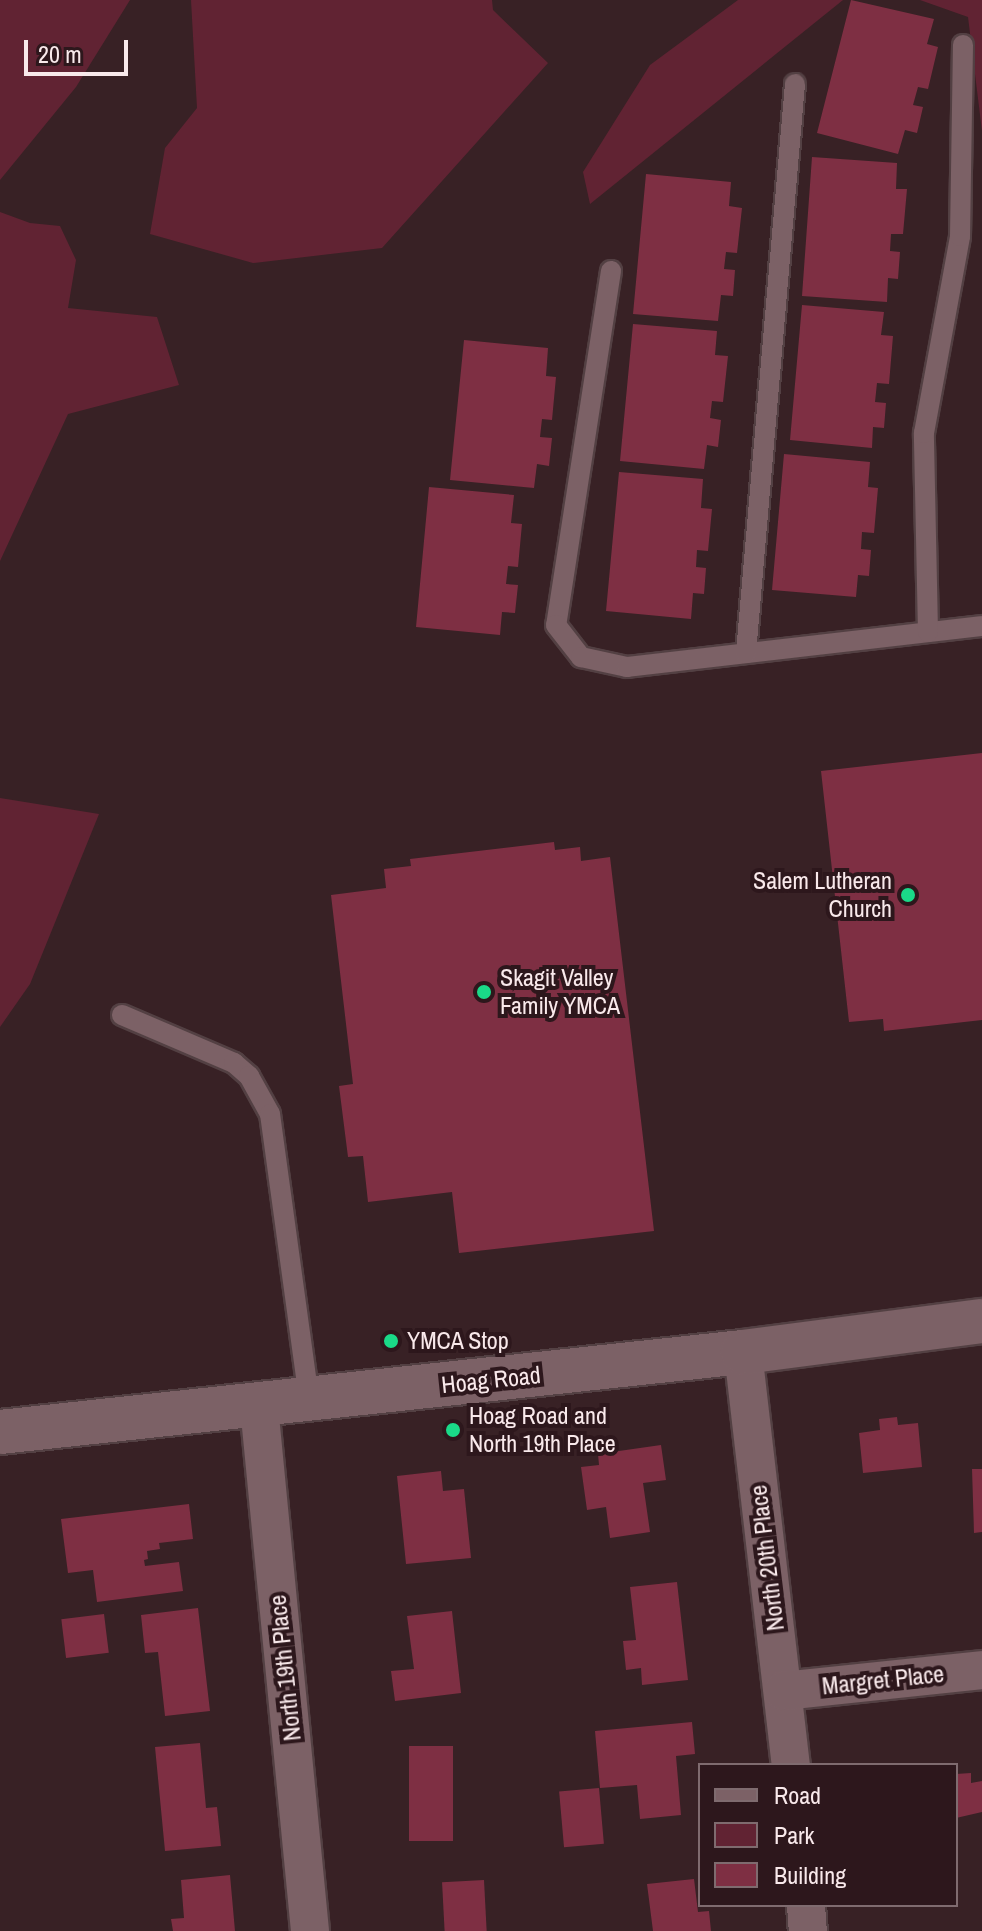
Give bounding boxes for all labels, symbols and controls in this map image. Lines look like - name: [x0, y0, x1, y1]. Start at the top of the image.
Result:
- scale bar: [28, 24, 132, 74]
- text: 20 m: [38, 38, 82, 70]
- place label: Salem Lutheran Church: [753, 867, 892, 923]
- marker: Salem Lutheran Church: [899, 886, 917, 904]
- place label: Skagit Valley Family YMCA: [500, 964, 620, 1020]
- marker: Skagit Valley Family YMCA: [475, 983, 493, 1001]
- place label: YMCA Stop: [407, 1327, 510, 1355]
- marker: YMCA Stop: [382, 1332, 400, 1350]
- street label: Hoag Road: [440, 1360, 542, 1400]
- place label: Hoag Road and North 19th Place: [469, 1402, 616, 1458]
- marker: Hoag Road and North 19th Place: [444, 1421, 462, 1439]
- street label: North 20th Place: [744, 1483, 790, 1633]
- street label: North 19th Place: [263, 1594, 307, 1742]
- street label: Margret Place: [821, 1659, 945, 1701]
- legend: [698, 1763, 958, 1907]
- text: Road: [774, 1779, 821, 1811]
- text: Park: [774, 1819, 814, 1851]
- text: Building: [774, 1859, 846, 1891]

